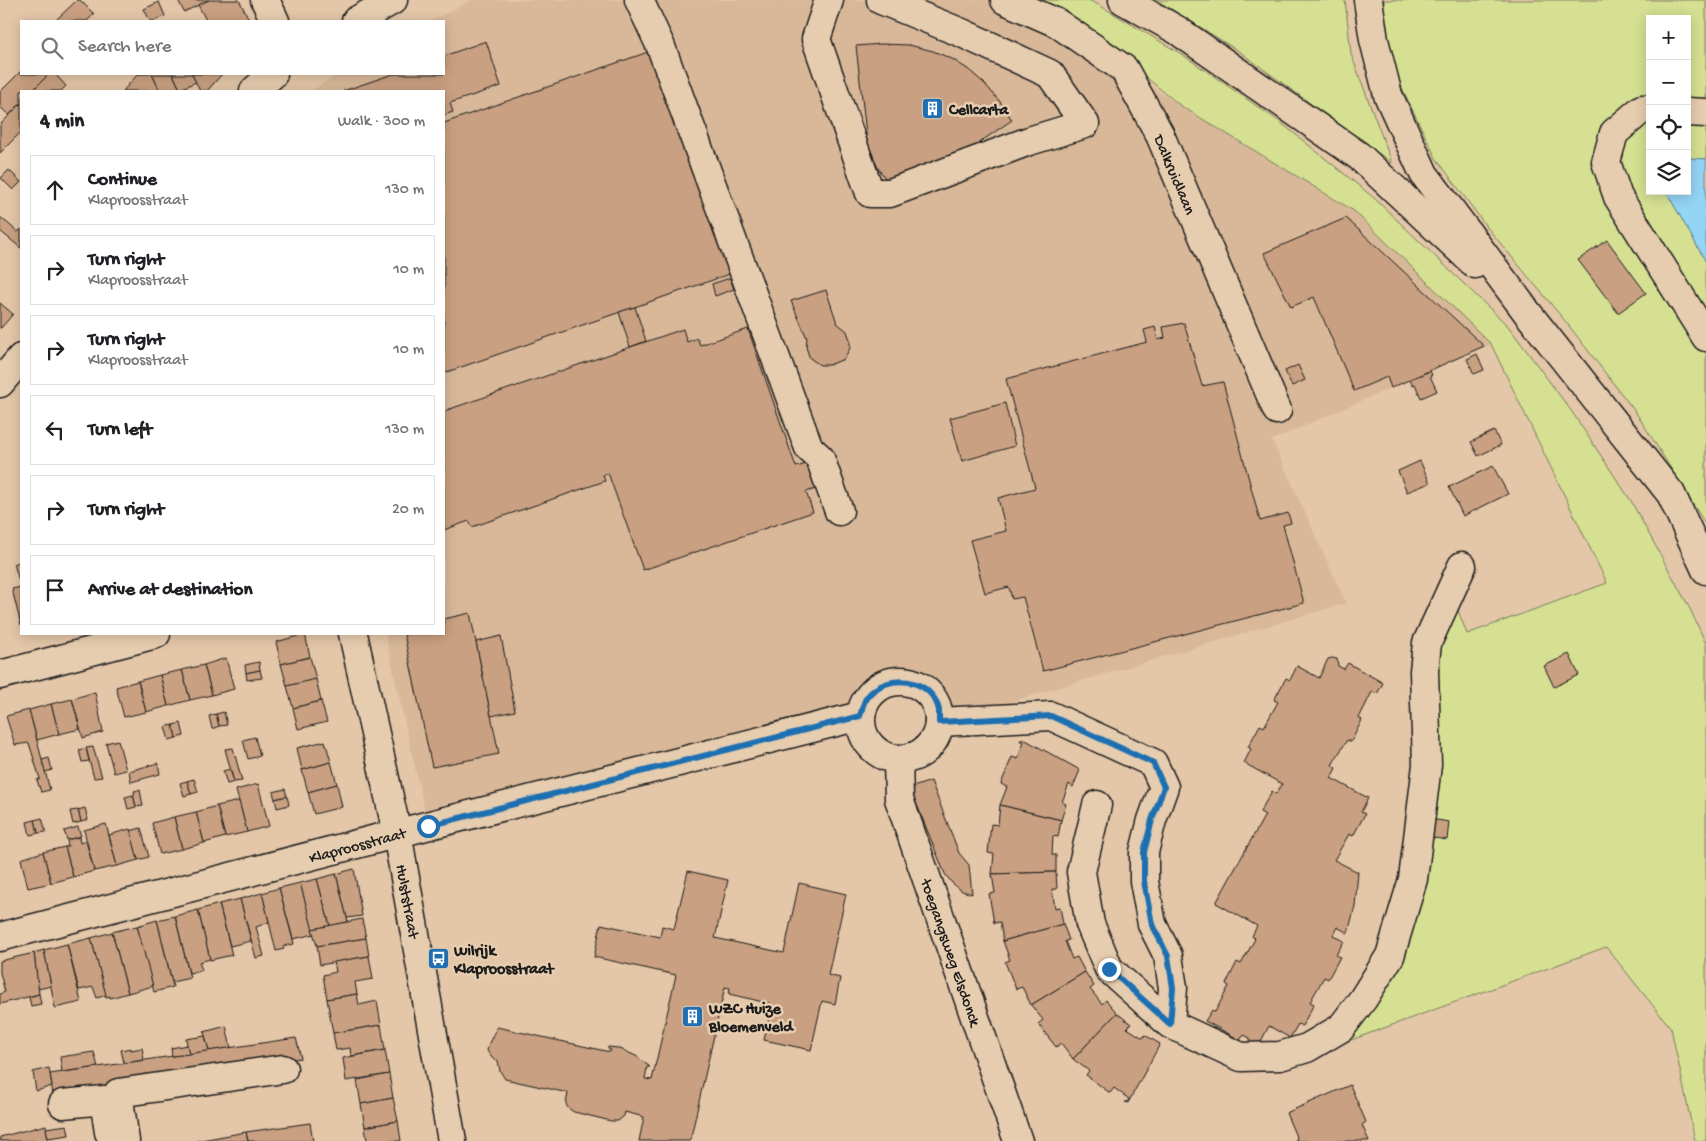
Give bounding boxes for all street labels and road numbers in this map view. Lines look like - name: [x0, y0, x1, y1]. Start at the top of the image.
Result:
- street label: Dalkruidlaan: [1147, 132, 1198, 219]
- street label: Klaproosstraat: [307, 825, 410, 869]
- street label: Hulststraat: [390, 863, 422, 942]
- street label: toegangsweg Elsdonck: [914, 876, 983, 1031]

